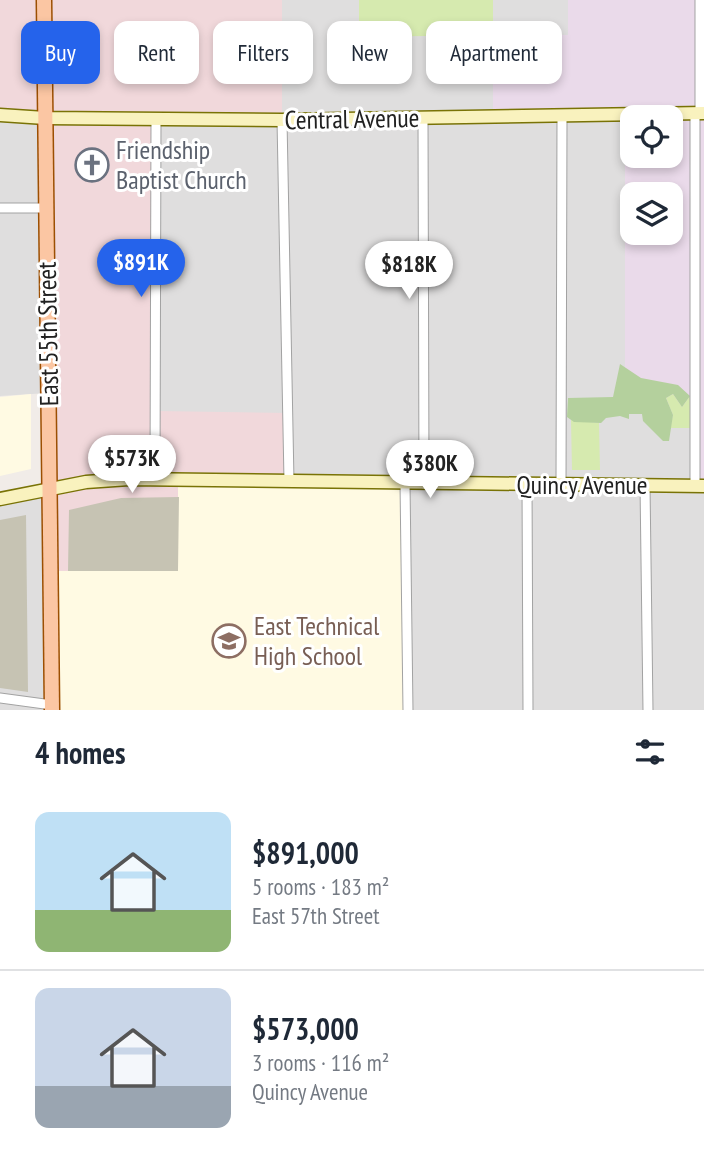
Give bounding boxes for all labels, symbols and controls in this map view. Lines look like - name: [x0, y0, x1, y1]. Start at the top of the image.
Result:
- chip: Buy: [21, 21, 100, 84]
- chip: Rent: [114, 21, 199, 84]
- chip: Filters: [213, 21, 313, 84]
- chip: New: [327, 21, 412, 84]
- chip: Apartment: [426, 21, 562, 84]
- street label: Central Avenue: [284, 101, 420, 136]
- map controls: [620, 105, 683, 245]
- button: locate: [620, 105, 683, 168]
- place label: Friendship Baptist Church: [116, 133, 247, 196]
- church icon: Friendship Baptist Church: [73, 146, 111, 184]
- button: layers: [620, 182, 683, 245]
- pin: $891K: [92, 240, 190, 299]
- pin: $818K: [360, 242, 458, 301]
- text: $891K: [113, 247, 169, 276]
- text: $818K: [381, 249, 437, 278]
- street label: East 55th Street: [30, 262, 65, 406]
- pin: $573K: [83, 435, 181, 495]
- pin: $380K: [381, 440, 479, 500]
- text: $573K: [104, 443, 160, 472]
- text: $380K: [402, 448, 458, 477]
- street label: Quincy Avenue: [516, 468, 648, 501]
- place label: East Technical High School: [254, 609, 379, 672]
- school or university icon: East Technical High School: [210, 622, 248, 660]
- text: 4 homes: [35, 733, 126, 772]
- icon: filters: [631, 733, 669, 771]
- text: $891,000: [252, 833, 359, 872]
- icon: home: [91, 840, 175, 924]
- text: 5 rooms · 183 m²: [252, 872, 389, 901]
- text: East 57th Street: [252, 901, 380, 930]
- text: $573,000: [252, 1009, 359, 1048]
- icon: home: [91, 1016, 175, 1100]
- text: 3 rooms · 116 m²: [252, 1048, 389, 1077]
- text: Quincy Avenue: [252, 1077, 368, 1106]

